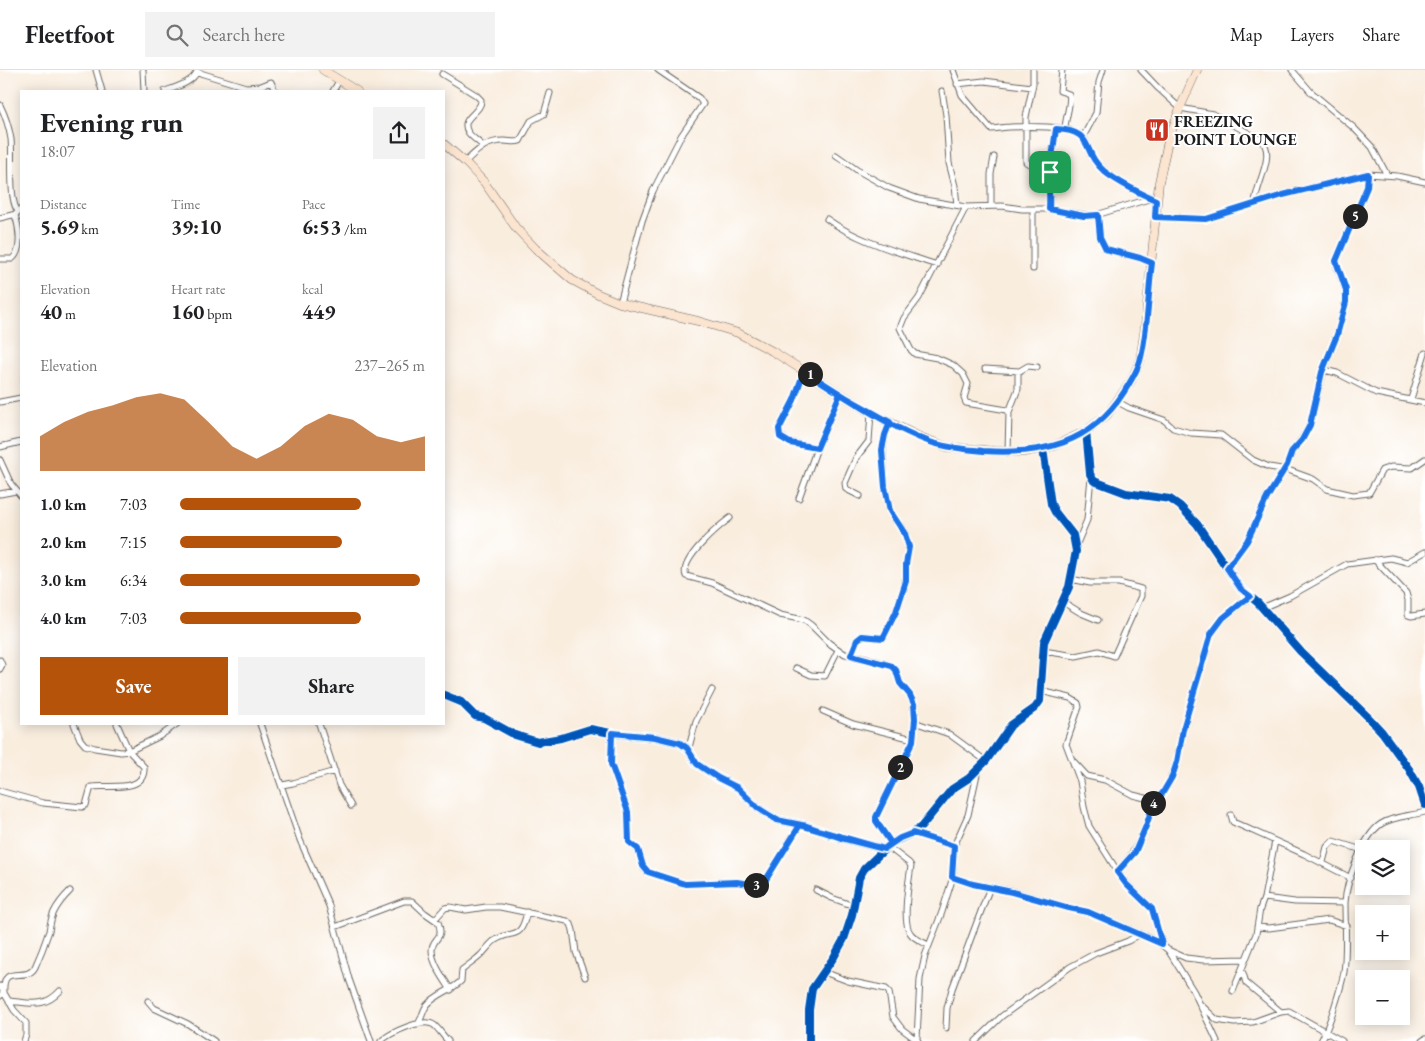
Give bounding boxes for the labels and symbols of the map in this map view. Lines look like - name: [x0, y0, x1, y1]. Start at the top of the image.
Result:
- place label: FREEZING POINT LOUNGE: [1174, 111, 1297, 150]
- restaurant icon: FREEZING POINT LOUNGE: [1144, 117, 1170, 143]
- pin: [1029, 151, 1071, 193]
- pin: 5: [1342, 204, 1368, 228]
- pin: 1: [798, 362, 822, 386]
- pin: 2: [888, 754, 912, 780]
- pin: 4: [1140, 790, 1166, 816]
- pin: 3: [744, 872, 768, 898]

